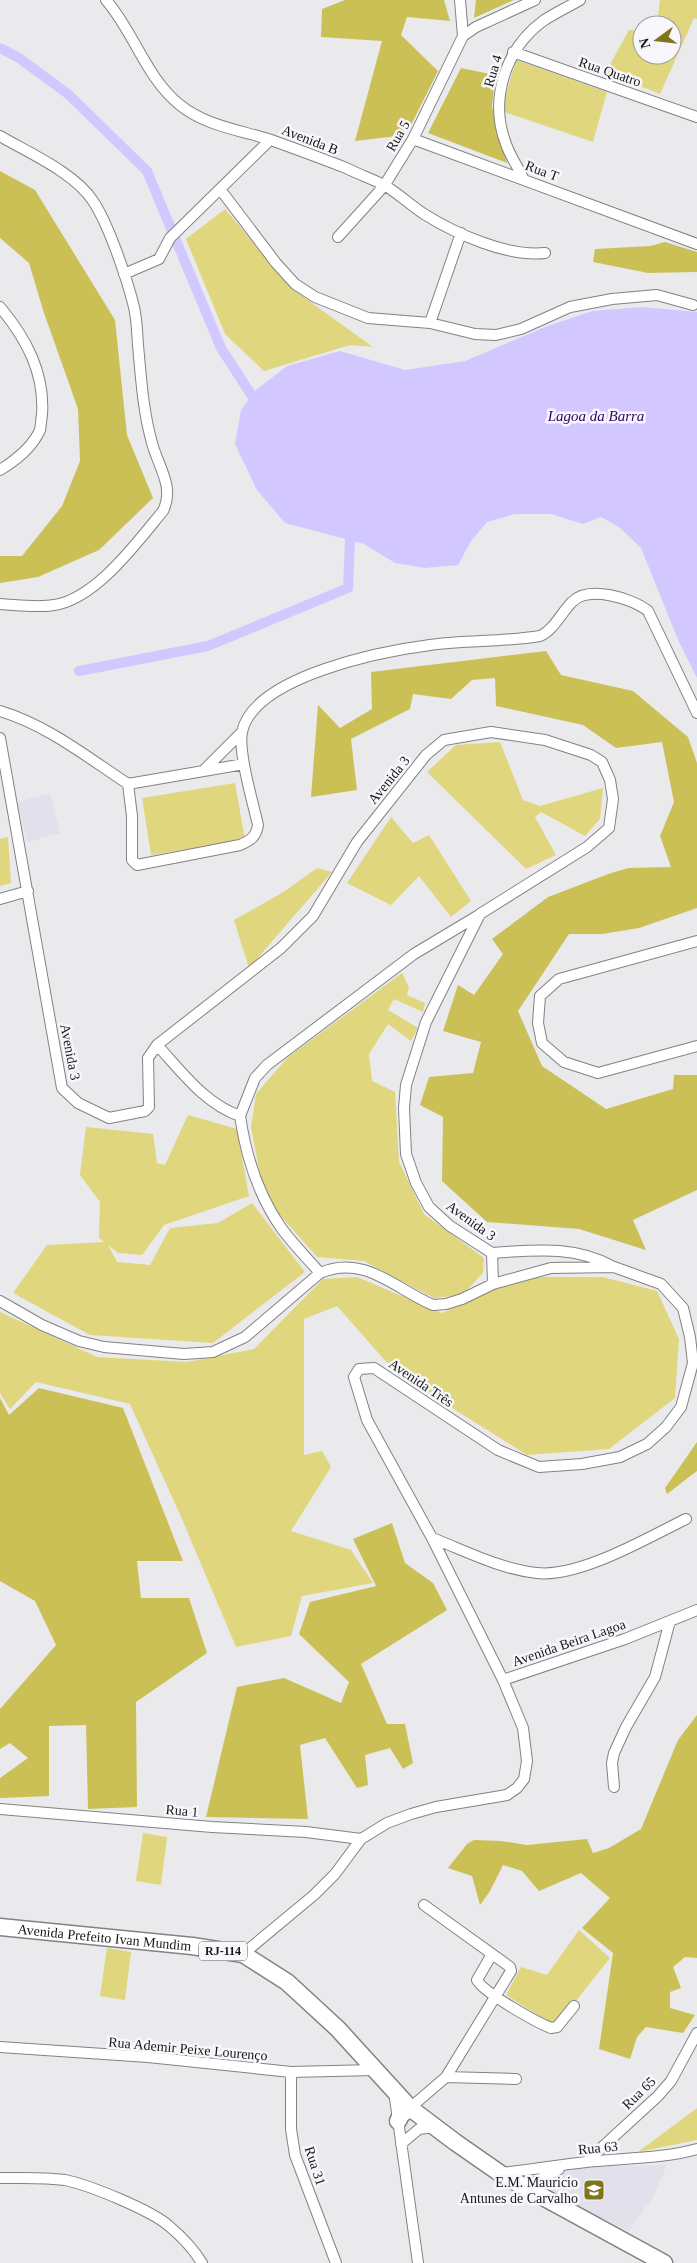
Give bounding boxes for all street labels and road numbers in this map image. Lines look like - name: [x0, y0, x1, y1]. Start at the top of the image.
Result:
- street label: Rua 4: [481, 53, 505, 89]
- street label: Rua Quatro: [577, 54, 643, 90]
- street label: Rua 5: [383, 118, 413, 154]
- street label: Avenida B: [280, 122, 340, 158]
- street label: Rua T: [523, 158, 561, 184]
- street label: Avenida 3: [365, 753, 413, 807]
- street label: Avenida 3: [57, 1023, 83, 1081]
- street label: Avenida 3: [444, 1198, 498, 1244]
- street label: Avenida Três: [386, 1356, 456, 1410]
- street label: Avenida Beira Lagoa: [510, 1616, 628, 1669]
- street label: Rua 1: [165, 1802, 199, 1820]
- street label: Avenida Prefeito Ivan Mundim: [17, 1921, 192, 1953]
- road number: RJ-114: [199, 1942, 247, 1960]
- street label: Rua Ademir Peixe Lourenço: [108, 2035, 268, 2063]
- street label: Rua 65: [619, 2074, 659, 2112]
- street label: Rua 63: [577, 2139, 619, 2157]
- street label: Rua 31: [302, 2145, 328, 2187]

